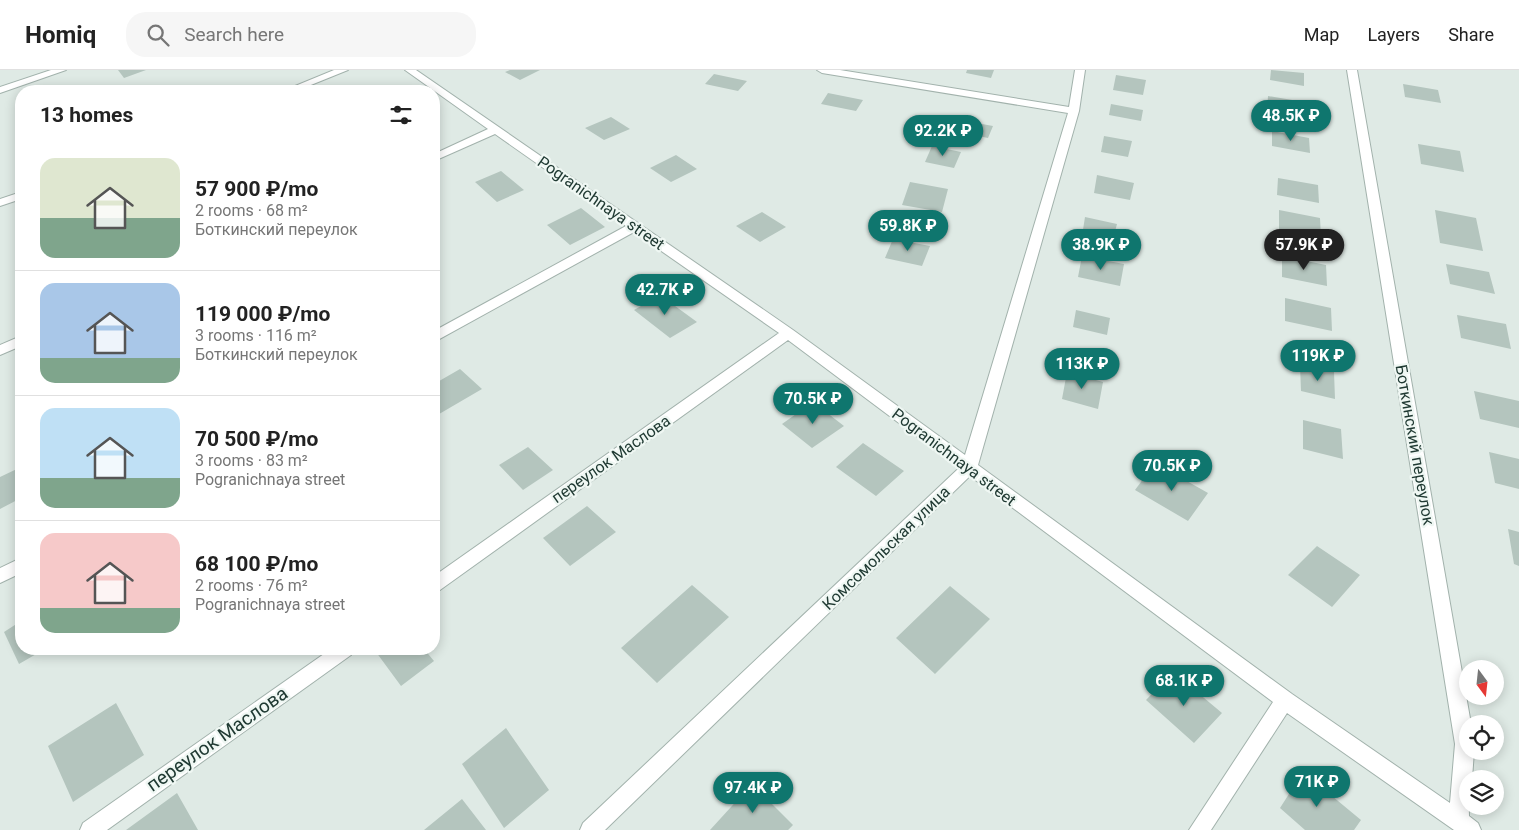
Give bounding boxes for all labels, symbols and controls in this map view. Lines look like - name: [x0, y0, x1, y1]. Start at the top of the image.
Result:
- search box: [126, 12, 476, 57]
- text: Homiq: [25, 21, 96, 49]
- icon: search: [144, 21, 172, 49]
- text: Search here: [184, 23, 284, 46]
- text: Map: [1304, 24, 1339, 45]
- text: Layers: [1367, 24, 1420, 45]
- text: Share: [1448, 24, 1494, 45]
- pin: 48.5K ₽: [1245, 100, 1337, 142]
- icon: filters: [387, 101, 415, 129]
- text: 13 homes: [40, 103, 133, 127]
- text: 48.5K ₽: [1262, 106, 1320, 125]
- pin: 92.2K ₽: [897, 114, 989, 157]
- text: 92.2K ₽: [914, 121, 972, 140]
- street label: Pogranichnaya street: [534, 152, 668, 254]
- text: 57 900 ₽/mo: [195, 177, 318, 201]
- icon: home: [80, 178, 140, 238]
- text: 2 rooms · 68 m²: [195, 201, 308, 220]
- pin: 59.8K ₽: [862, 210, 954, 252]
- text: 59.8K ₽: [879, 216, 937, 235]
- text: Боткинский переулок: [195, 220, 358, 239]
- pin: 38.9K ₽: [1055, 228, 1147, 271]
- pin: 57.9K ₽: [1258, 228, 1350, 271]
- text: 38.9K ₽: [1072, 235, 1130, 254]
- text: 57.9K ₽: [1275, 235, 1333, 254]
- pin: 42.7K ₽: [619, 274, 711, 316]
- text: 42.7K ₽: [636, 280, 694, 299]
- text: 119 000 ₽/mo: [195, 302, 330, 326]
- icon: home: [80, 303, 140, 363]
- text: 3 rooms · 116 m²: [195, 326, 317, 345]
- pin: 119K ₽: [1277, 340, 1359, 382]
- text: Боткинский переулок: [195, 345, 358, 364]
- text: 119K ₽: [1292, 346, 1344, 365]
- pin: 113K ₽: [1041, 348, 1123, 390]
- text: 113K ₽: [1056, 354, 1108, 373]
- street label: Боткинский переулок: [1392, 363, 1439, 527]
- pin: 70.5K ₽: [767, 382, 859, 425]
- text: 70.5K ₽: [784, 389, 842, 408]
- street label: Pogranichnaya street: [888, 404, 1020, 510]
- street label: переулок Маслова: [548, 411, 674, 507]
- text: 70 500 ₽/mo: [195, 427, 318, 451]
- icon: home: [80, 428, 140, 488]
- pin: 70.5K ₽: [1126, 450, 1218, 492]
- text: 3 rooms · 83 m²: [195, 451, 308, 470]
- text: 70.5K ₽: [1143, 456, 1201, 475]
- text: Pogranichnaya street: [195, 470, 345, 489]
- street label: Комсомольская улица: [818, 482, 954, 614]
- text: 68 100 ₽/mo: [195, 552, 318, 576]
- icon: home: [80, 553, 140, 613]
- text: 2 rooms · 76 m²: [195, 576, 308, 595]
- text: Pogranichnaya street: [195, 595, 345, 614]
- north arrow: [1459, 660, 1504, 705]
- map controls: [1459, 660, 1504, 815]
- pin: 68.1K ₽: [1138, 664, 1230, 707]
- text: 68.1K ₽: [1155, 671, 1213, 690]
- street label: переулок Маслова: [142, 682, 292, 796]
- button: locate: [1459, 715, 1504, 760]
- pin: 71K ₽: [1282, 766, 1352, 808]
- button: layers: [1459, 770, 1504, 815]
- pin: 97.4K ₽: [707, 772, 799, 814]
- text: 71K ₽: [1295, 772, 1339, 791]
- text: 97.4K ₽: [724, 778, 782, 797]

